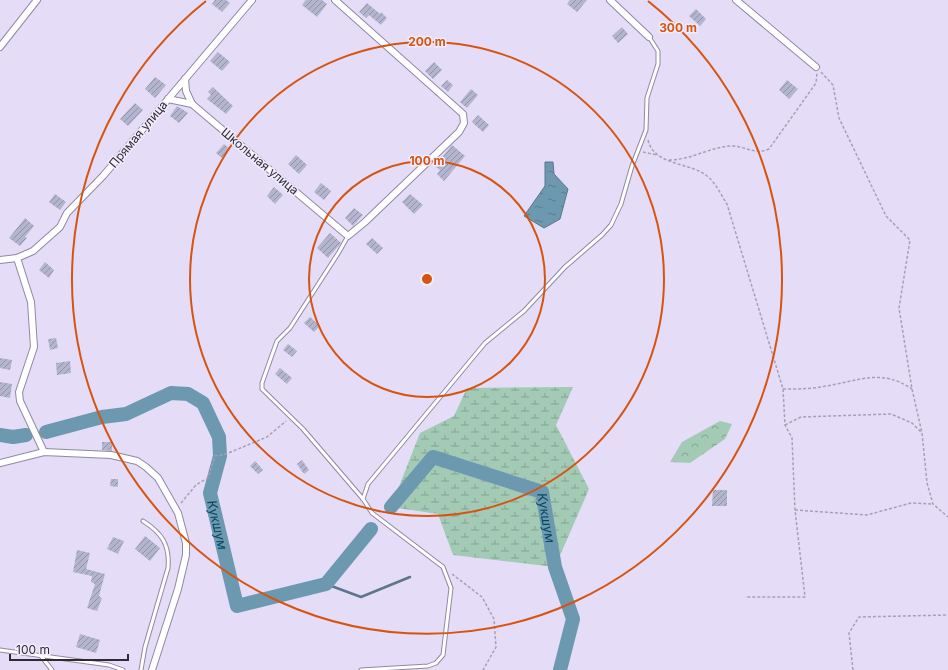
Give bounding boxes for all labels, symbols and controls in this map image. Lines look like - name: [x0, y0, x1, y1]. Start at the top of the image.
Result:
- text: 300 m: [659, 20, 697, 35]
- text: 200 m: [408, 34, 446, 49]
- street label: Прямая улица: [106, 97, 170, 171]
- street label: Школьная улица: [218, 124, 302, 198]
- text: 100 m: [409, 153, 445, 168]
- centre of rings: [420, 272, 434, 286]
- water label: Кукшум: [534, 492, 559, 544]
- water label: Кукшум: [204, 498, 231, 551]
- scale bar: [10, 636, 128, 662]
- text: 100 m: [16, 642, 50, 657]

